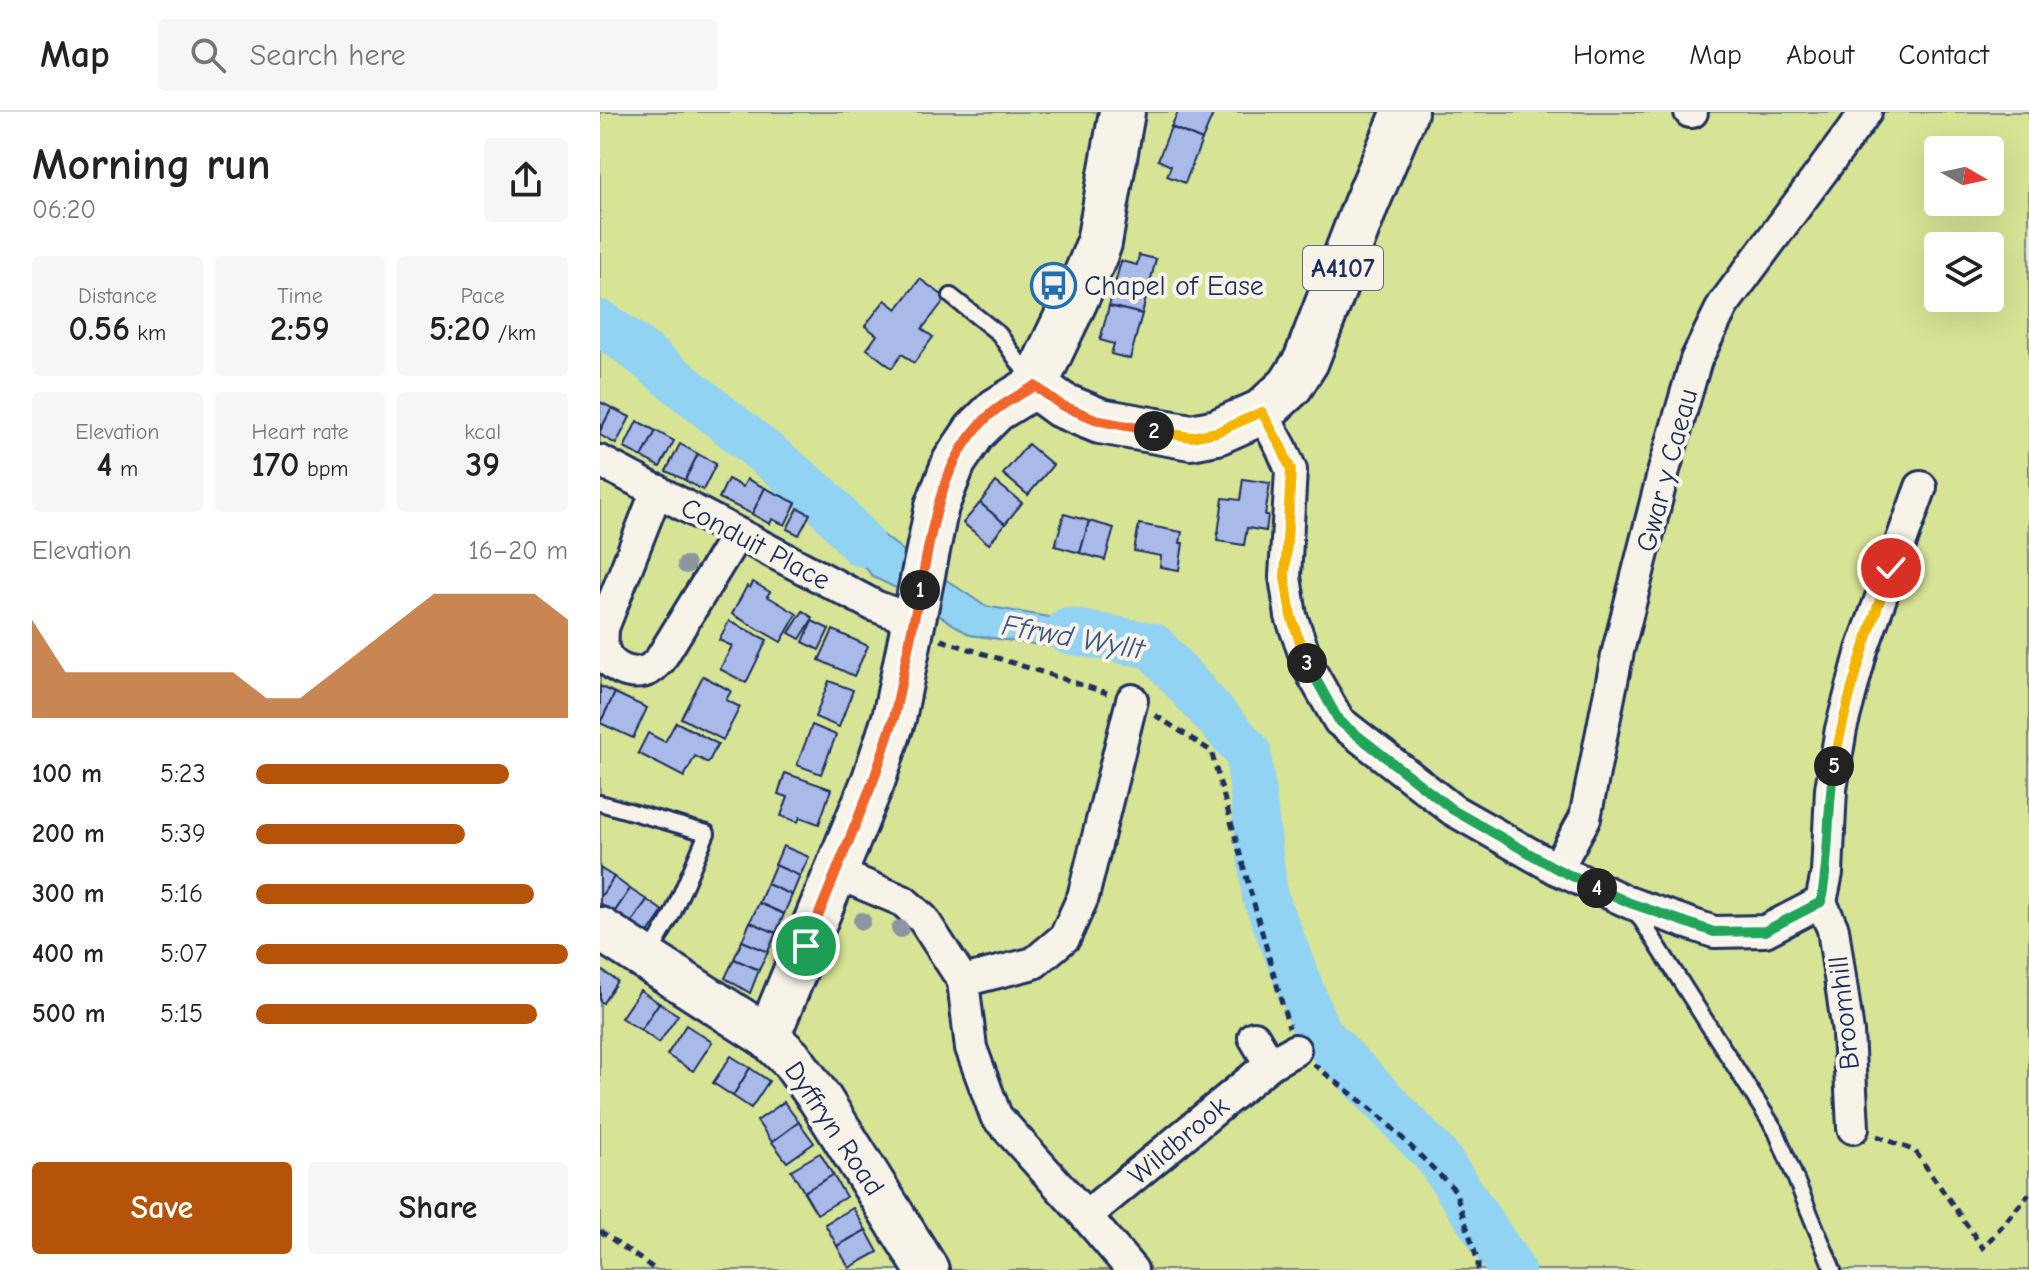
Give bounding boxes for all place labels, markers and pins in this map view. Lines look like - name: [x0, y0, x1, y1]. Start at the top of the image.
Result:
- bus stop icon: Chapel of Ease: [1029, 261, 1077, 309]
- place label: Chapel of Ease: [1084, 270, 1264, 302]
- pin: 2: [1134, 411, 1174, 451]
- pin: [1857, 534, 1925, 602]
- pin: 1: [900, 570, 940, 610]
- pin: 3: [1287, 643, 1327, 683]
- pin: 5: [1814, 746, 1854, 786]
- pin: 4: [1577, 868, 1617, 908]
- pin: [772, 912, 840, 980]

